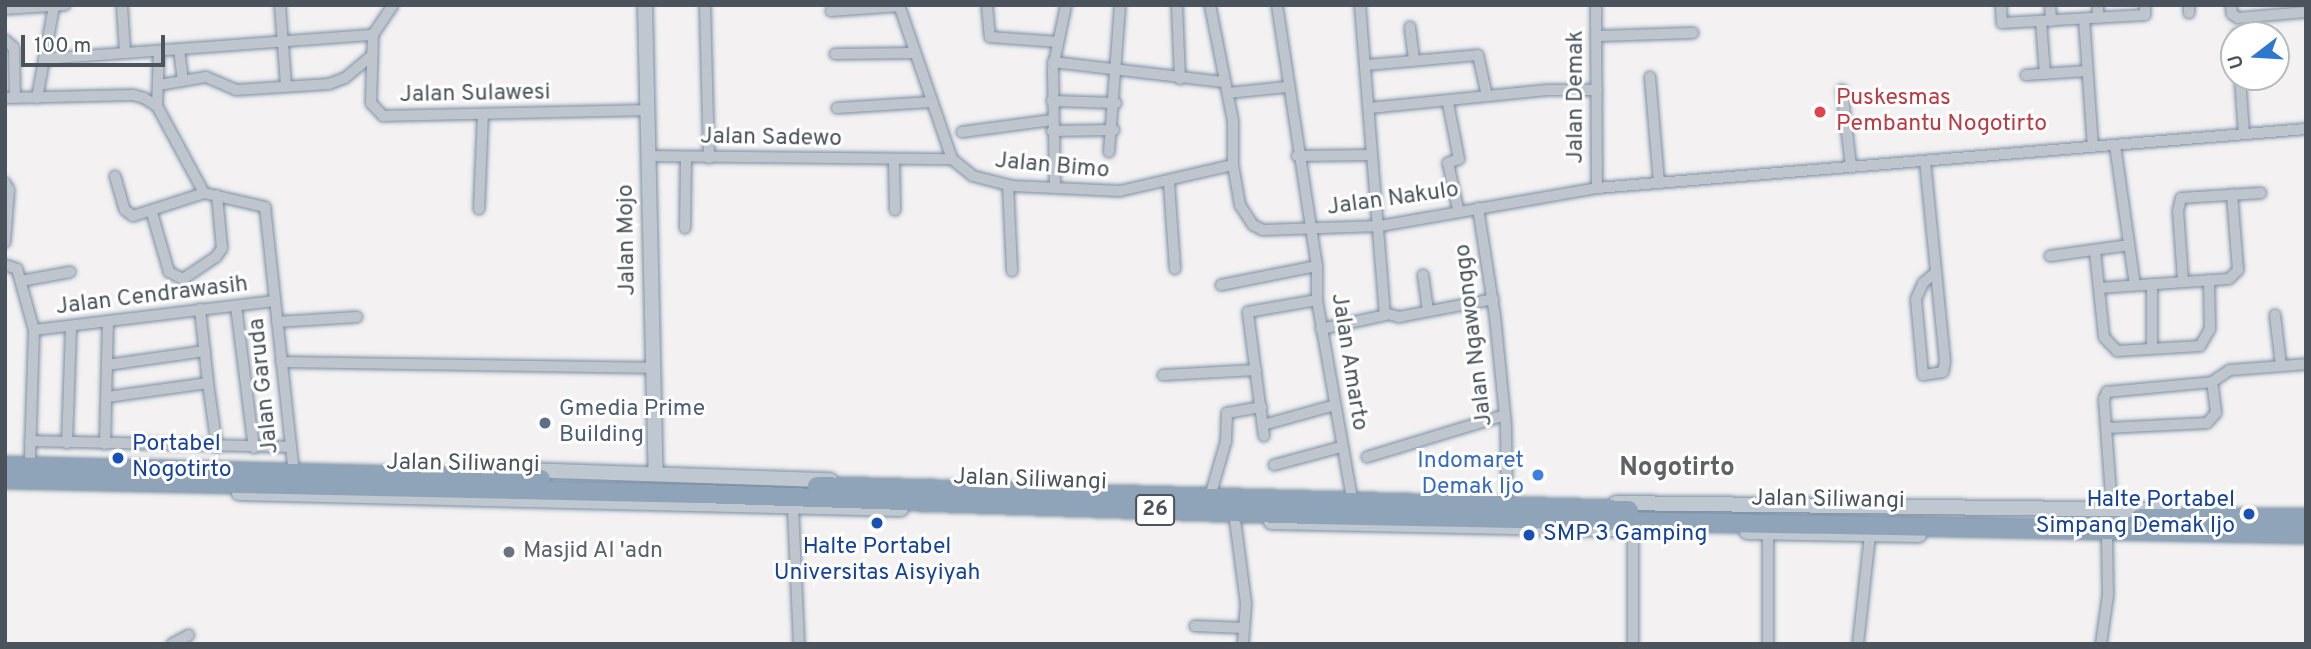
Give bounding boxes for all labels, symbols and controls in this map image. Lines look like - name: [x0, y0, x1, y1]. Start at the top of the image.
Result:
- scale bar: [24, 21, 168, 65]
- north arrow: [2220, 21, 2290, 91]
- street label: Jalan Demak: [1563, 30, 1591, 164]
- text: 100 m: [34, 33, 91, 60]
- text: U: [2223, 52, 2250, 72]
- street label: Jalan Sulawesi: [399, 80, 551, 110]
- place label: Puskesmas Pembantu Nogotirto: [1836, 85, 2047, 139]
- marker: Puskesmas Pembantu Nogotirto: [1810, 102, 1830, 122]
- street label: Jalan Sadewo: [700, 124, 842, 154]
- street label: Jalan Bimo: [994, 148, 1110, 186]
- street label: Jalan Nakulo: [1325, 177, 1461, 223]
- street label: Jalan Mojo: [613, 184, 643, 296]
- street label: Jalan Ngawonggo: [1450, 242, 1500, 428]
- street label: Jalan Cendrawasih: [54, 272, 250, 322]
- street label: Jalan Amarto: [1323, 291, 1373, 433]
- street label: Jalan Garuda: [244, 317, 286, 455]
- place label: Gmedia Prime Building: [559, 396, 705, 450]
- marker: Gmedia Prime Building: [537, 415, 553, 431]
- place label: Portabel Nogotirto: [132, 431, 232, 485]
- place label: Indomaret Demak Ijo: [1417, 448, 1524, 502]
- marker: Portabel Nogotirto: [110, 450, 126, 466]
- street label: Jalan Siliwangi: [386, 450, 540, 480]
- district label: Nogotirto: [1619, 453, 1735, 485]
- street label: Jalan Siliwangi: [953, 465, 1107, 497]
- marker: Indomaret Demak Ijo: [1530, 467, 1546, 483]
- street label: Jalan Siliwangi: [1751, 486, 1905, 516]
- place label: Halte Portabel Simpang Demak Ijo: [2036, 487, 2235, 541]
- road number: 26: [1134, 492, 1176, 528]
- marker: Halte Portabel Simpang Demak Ijo: [2241, 506, 2257, 522]
- marker: Halte Portabel Universitas Aisyiyah: [869, 515, 885, 531]
- place label: SMP 3 Gamping: [1543, 521, 1707, 549]
- marker: SMP 3 Gamping: [1521, 527, 1537, 543]
- place label: Halte Portabel Universitas Aisyiyah: [773, 534, 981, 588]
- place label: Masjid Al 'adn: [523, 538, 664, 566]
- marker: Masjid Al 'adn: [501, 544, 517, 560]

